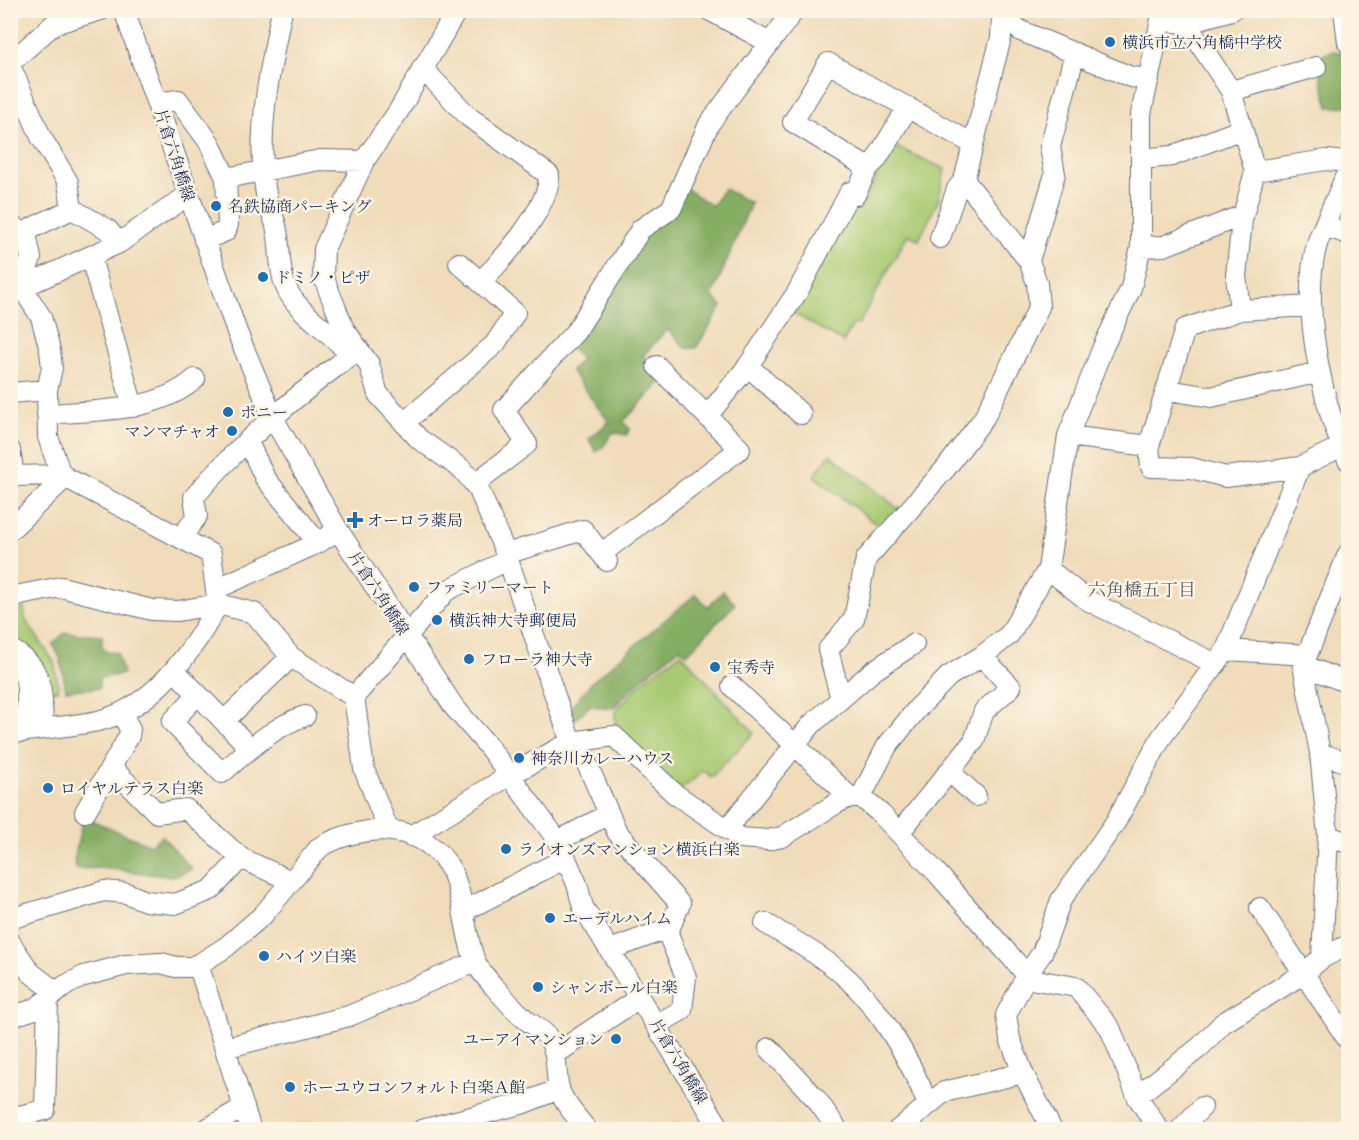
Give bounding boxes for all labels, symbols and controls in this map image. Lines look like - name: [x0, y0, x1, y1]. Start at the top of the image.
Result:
- place label: 横浜市立六角橋中学校: [1122, 33, 1282, 52]
- marker: 横浜市立六角橋中学校: [1103, 35, 1117, 49]
- street label: 片倉六角橋線: [151, 107, 198, 204]
- place label: 名鉄協商パーキング: [228, 197, 372, 216]
- marker: 名鉄協商パーキング: [209, 199, 223, 213]
- place label: ドミノ・ピザ: [275, 268, 371, 287]
- marker: ドミノ・ピザ: [256, 270, 270, 284]
- place label: ポニー: [240, 403, 288, 422]
- marker: ポニー: [221, 405, 235, 419]
- place label: マンマチャオ: [124, 422, 220, 441]
- marker: マンマチャオ: [225, 424, 239, 438]
- place label: オーロラ薬局: [367, 511, 463, 530]
- marker: オーロラ薬局: [348, 513, 362, 527]
- street label: 片倉六角橋線: [344, 548, 413, 639]
- place label: ファミリーマート: [426, 578, 554, 597]
- marker: ファミリーマート: [407, 580, 421, 594]
- district label: 六角橋五丁目: [1088, 580, 1196, 601]
- place label: 横浜神大寺郵便局: [449, 611, 577, 630]
- marker: 横浜神大寺郵便局: [430, 613, 444, 627]
- place label: フローラ神大寺: [481, 650, 593, 669]
- marker: フローラ神大寺: [462, 652, 476, 666]
- place label: 宝秀寺: [727, 658, 775, 677]
- marker: 宝秀寺: [708, 660, 722, 674]
- place label: 神奈川カレーハウス: [531, 749, 674, 768]
- marker: 神奈川カレーハウス: [512, 751, 526, 765]
- place label: ロイヤルテラス白楽: [60, 779, 203, 798]
- marker: ロイヤルテラス白楽: [41, 781, 55, 795]
- place label: ライオンズマンション横浜白楽: [518, 840, 740, 859]
- marker: ライオンズマンション横浜白楽: [499, 842, 513, 856]
- place label: エーデルハイム: [562, 909, 672, 928]
- marker: エーデルハイム: [543, 911, 557, 925]
- place label: ハイツ白楽: [276, 947, 356, 966]
- marker: ハイツ白楽: [257, 949, 271, 963]
- place label: シャンボール白楽: [550, 978, 677, 997]
- marker: シャンボール白楽: [531, 980, 545, 994]
- street label: 片倉六角橋線: [646, 1015, 711, 1107]
- place label: ユーアイマンション: [463, 1030, 604, 1049]
- marker: ユーアイマンション: [609, 1032, 623, 1046]
- place label: ホーユウコンフォルト白楽Ａ館: [302, 1078, 525, 1097]
- marker: ホーユウコンフォルト白楽Ａ館: [283, 1080, 297, 1094]

